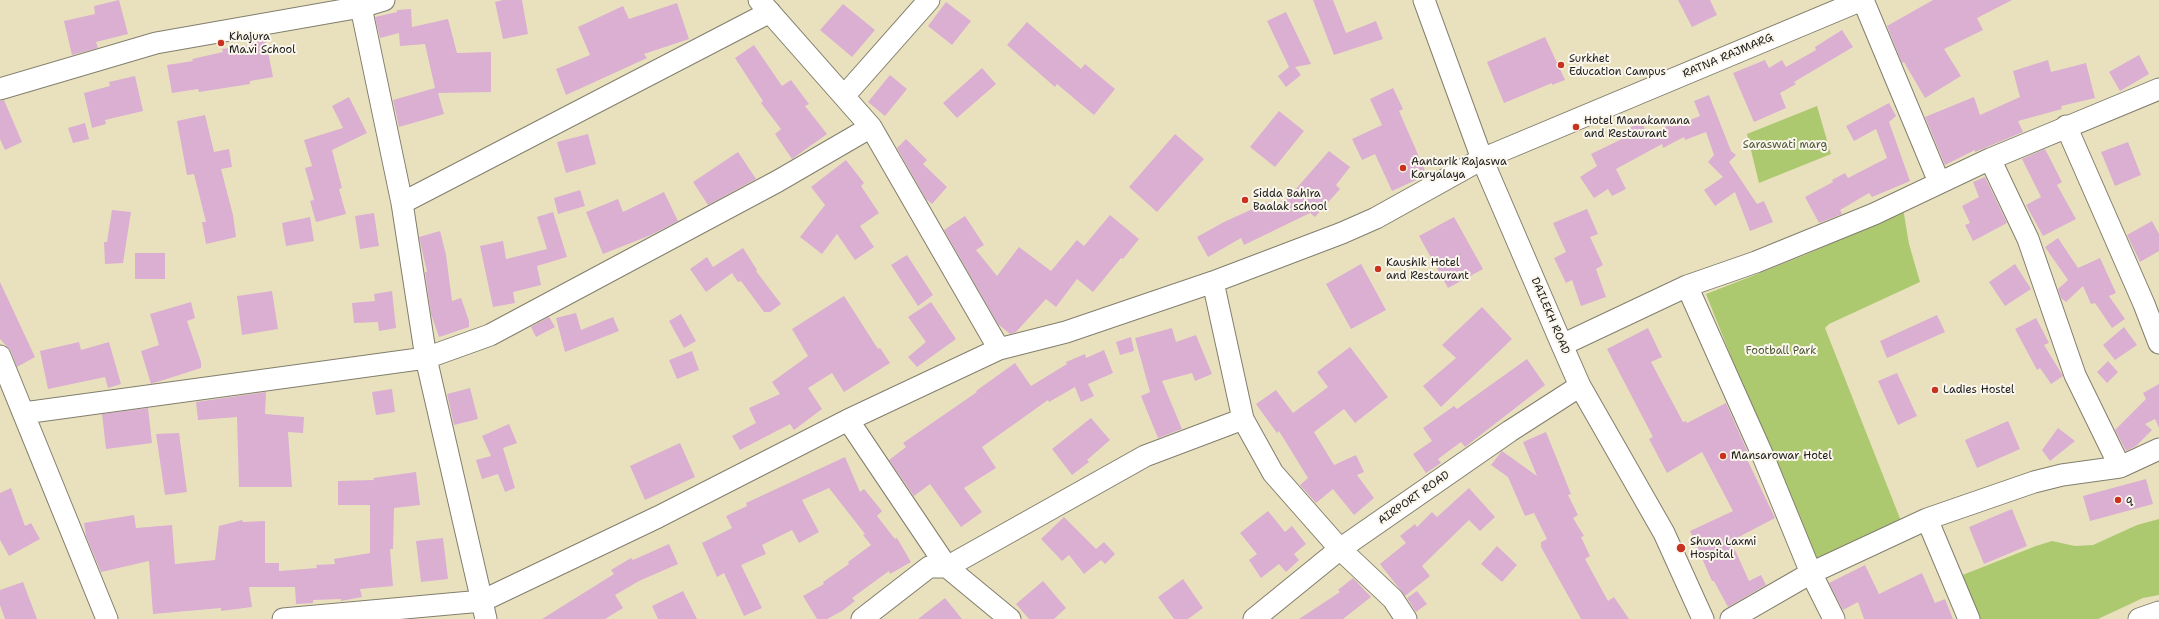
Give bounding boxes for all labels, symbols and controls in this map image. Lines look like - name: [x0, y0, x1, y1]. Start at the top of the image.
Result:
- place label: Khajura Ma.vi School: [229, 30, 296, 56]
- street label: RATNA RAJMARG: [1681, 31, 1775, 81]
- marker: Khajura Ma.vi School: [216, 38, 226, 48]
- place label: Surkhet Education Campus: [1569, 52, 1666, 78]
- marker: Surkhet Education Campus: [1556, 60, 1566, 70]
- place label: Hotel Manakamana and Restaurant: [1584, 114, 1690, 140]
- marker: Hotel Manakamana and Restaurant: [1571, 122, 1581, 132]
- park label: Saraswati marg: [1743, 138, 1827, 152]
- place label: Aantarik Rajaswa Karyalaya: [1411, 155, 1507, 181]
- marker: Aantarik Rajaswa Karyalaya: [1398, 163, 1408, 173]
- place label: Sidda Bahira Baalak school: [1253, 187, 1327, 213]
- marker: Sidda Bahira Baalak school: [1240, 195, 1250, 205]
- place label: Kaushik Hotel and Restaurant: [1386, 256, 1469, 282]
- marker: Kaushik Hotel and Restaurant: [1373, 264, 1383, 274]
- street label: DAILEKH ROAD: [1528, 276, 1572, 356]
- park label: Football Park: [1746, 344, 1816, 358]
- place label: Ladies Hostel: [1943, 383, 2014, 397]
- marker: Ladies Hostel: [1930, 385, 1940, 395]
- place label: Mansarowar Hotel: [1731, 449, 1832, 463]
- marker: Mansarowar Hotel: [1718, 451, 1728, 461]
- street label: AIRPORT ROAD: [1376, 468, 1452, 528]
- place label: q: [2126, 493, 2132, 507]
- marker: q: [2113, 495, 2123, 505]
- place label: Shuva Laxmi Hospital: [1690, 535, 1756, 561]
- marker: Shuva Laxmi Hospital: [1675, 542, 1687, 554]

